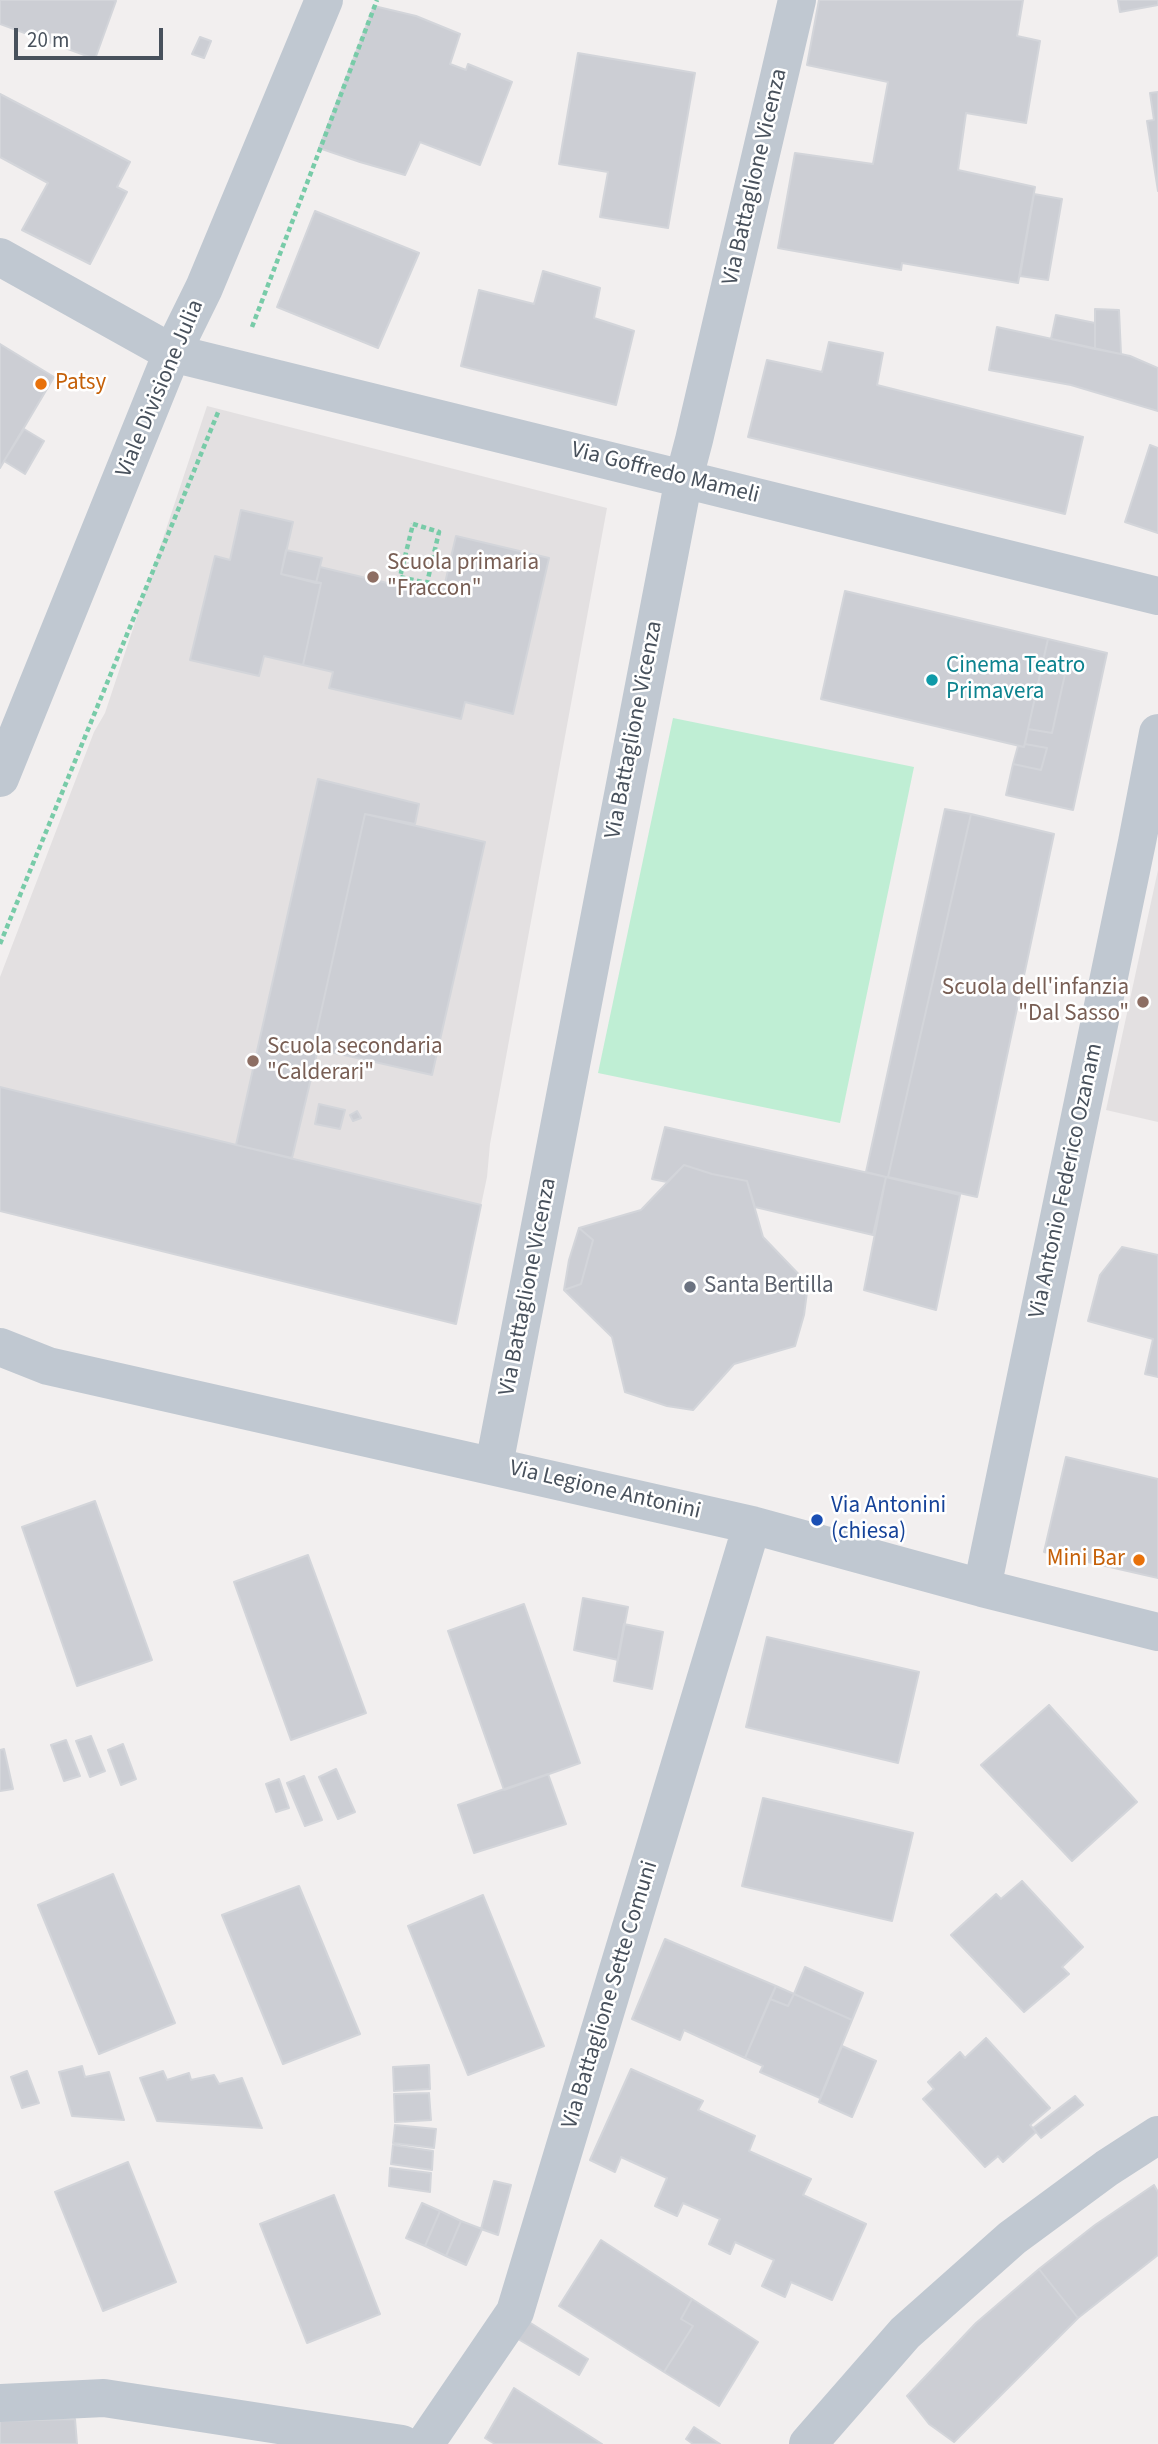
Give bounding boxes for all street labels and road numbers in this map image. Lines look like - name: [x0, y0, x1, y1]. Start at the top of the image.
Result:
- street label: Via Battaglione Vicenza: [718, 66, 794, 288]
- street label: Viale Divisione Julia: [111, 296, 211, 482]
- street label: Via Goffredo Mameli: [568, 437, 762, 511]
- street label: Via Battaglione Vicenza: [600, 619, 670, 841]
- street label: Via Antonio Federico Ozanam: [1024, 1041, 1110, 1321]
- street label: Via Battaglione Vicenza: [494, 1176, 564, 1398]
- street label: Via Legione Antonini: [507, 1456, 703, 1526]
- street label: Via Battaglione Sette Comuni: [557, 1858, 665, 2132]

